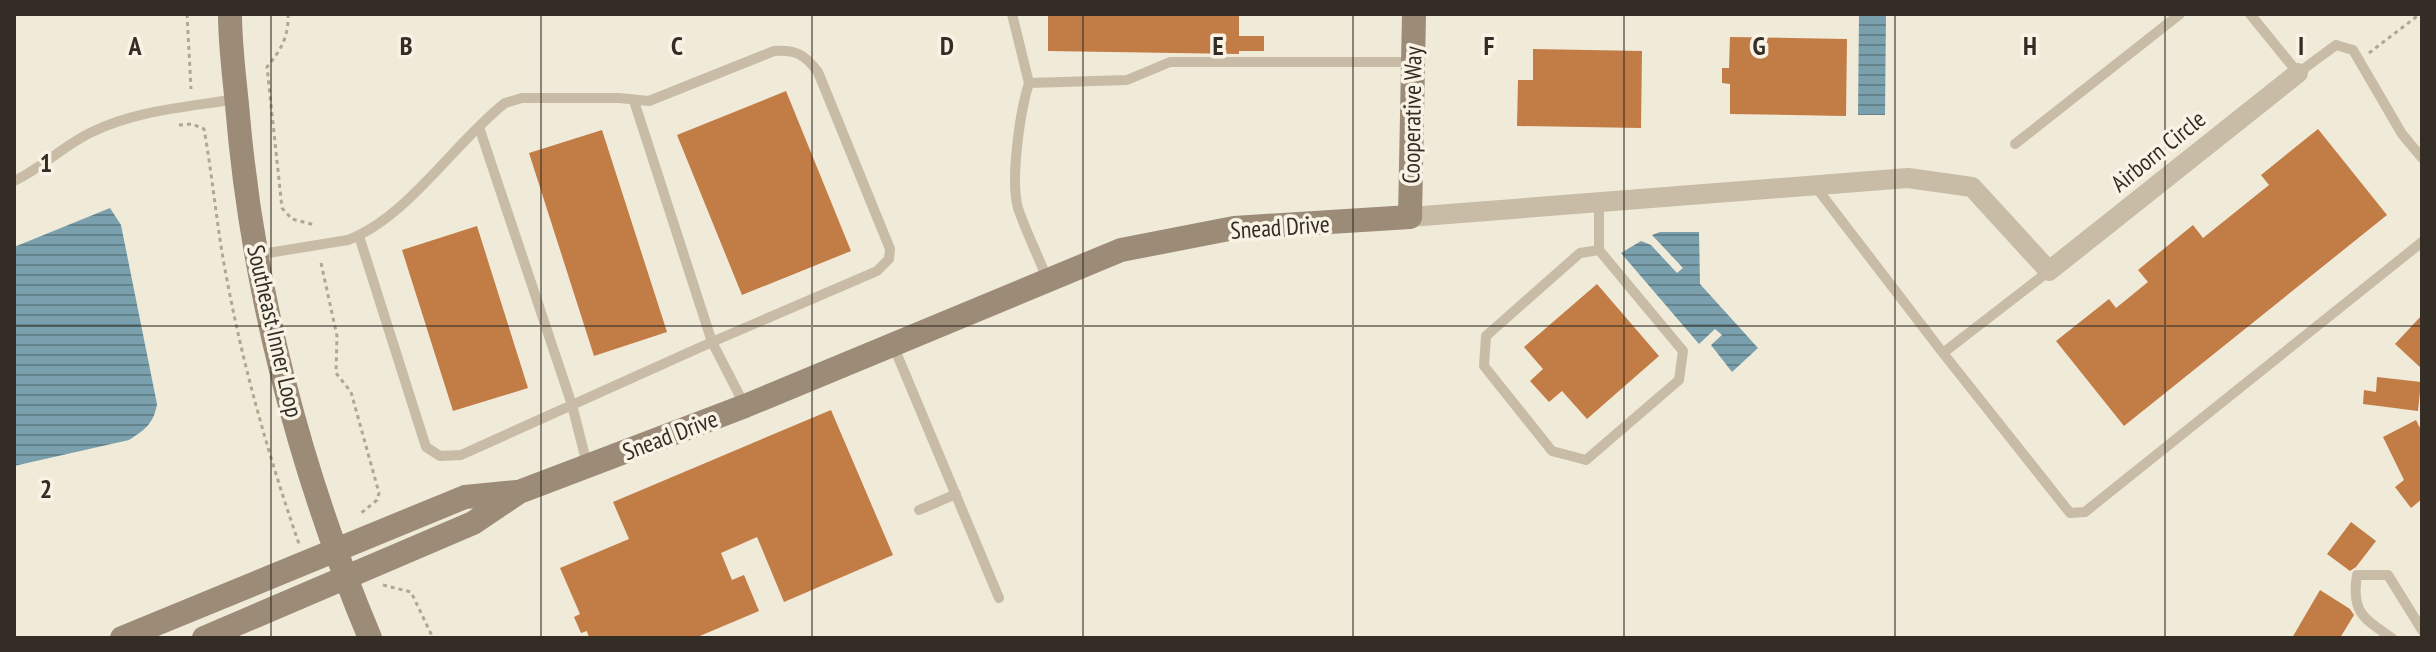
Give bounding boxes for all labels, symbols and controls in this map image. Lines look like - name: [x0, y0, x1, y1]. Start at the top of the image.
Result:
- text: A: [127, 29, 142, 62]
- text: B: [400, 29, 413, 62]
- text: C: [671, 29, 683, 62]
- text: D: [940, 29, 954, 62]
- text: E: [1212, 29, 1224, 62]
- text: F: [1484, 29, 1495, 62]
- text: G: [1752, 29, 1766, 62]
- text: H: [2023, 29, 2037, 62]
- text: I: [2298, 29, 2304, 62]
- street label: Cooperative Way: [1395, 46, 1429, 184]
- street label: Airborn Circle: [2104, 103, 2212, 199]
- text: 1: [40, 146, 52, 179]
- street label: Snead Drive: [1229, 208, 1331, 246]
- street label: Southeast Inner Loop: [240, 242, 310, 420]
- street label: Snead Drive: [618, 403, 722, 467]
- text: 2: [40, 472, 52, 505]

